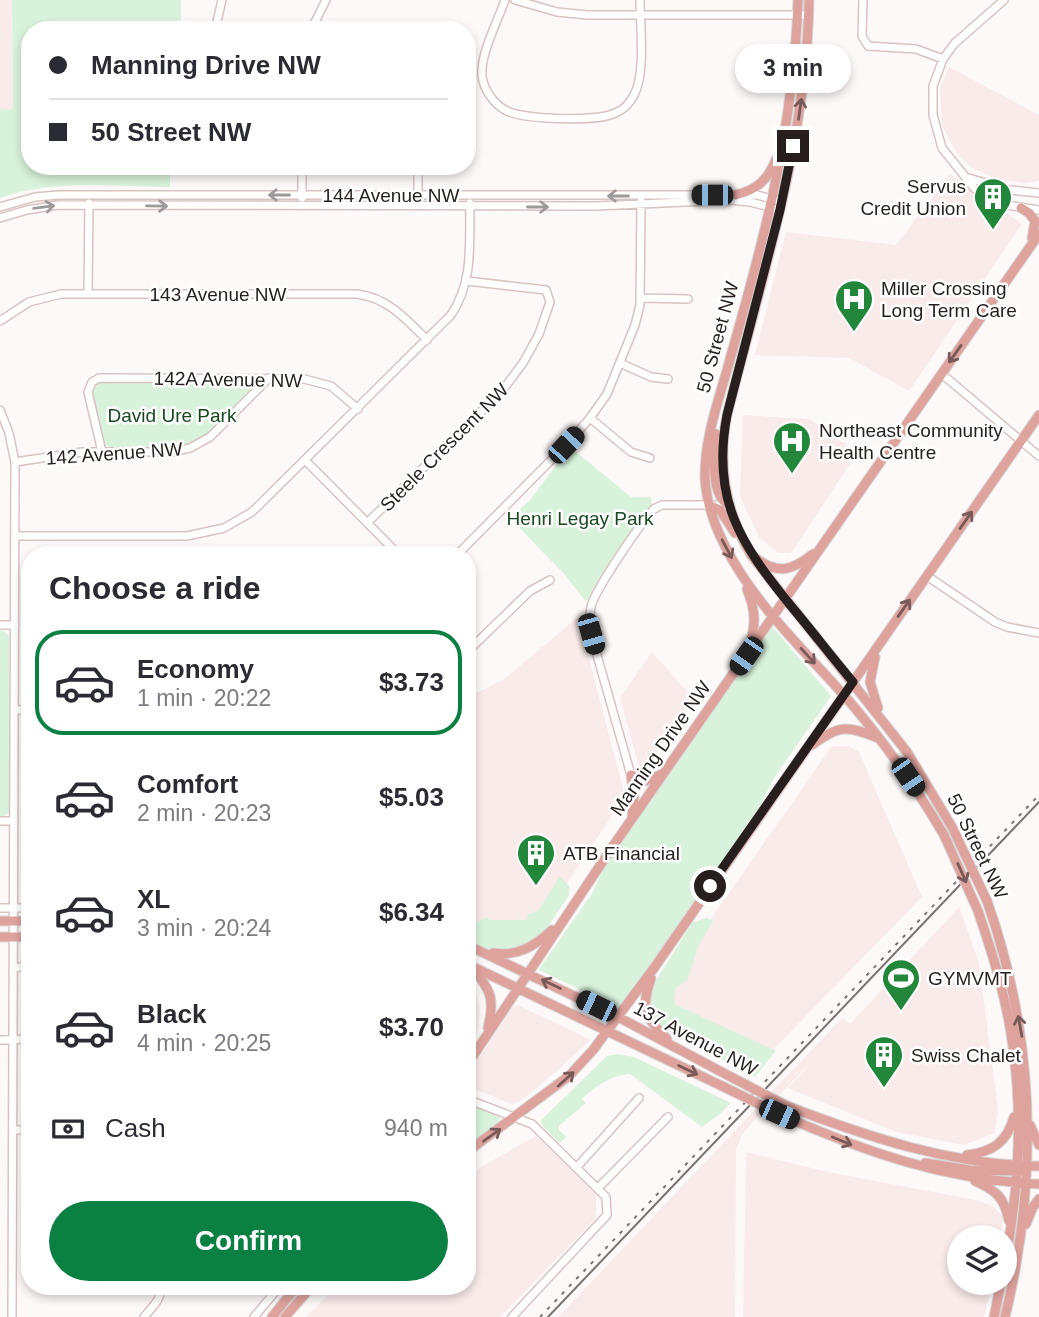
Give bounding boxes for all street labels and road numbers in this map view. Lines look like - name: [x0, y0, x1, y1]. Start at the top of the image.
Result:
- street label: 144 Avenue NW: [323, 185, 460, 206]
- street label: 50 Street NW: [693, 279, 742, 395]
- street label: 143 Avenue NW: [150, 284, 287, 305]
- street label: 142A Avenue NW: [154, 368, 303, 391]
- street label: Steele Crescent NW: [376, 379, 513, 516]
- street label: 142 Avenue NW: [45, 438, 183, 469]
- street label: Manning Drive NW: [606, 677, 715, 820]
- street label: 50 Street NW: [943, 790, 1012, 902]
- street label: 137 Avenue NW: [630, 997, 761, 1080]

